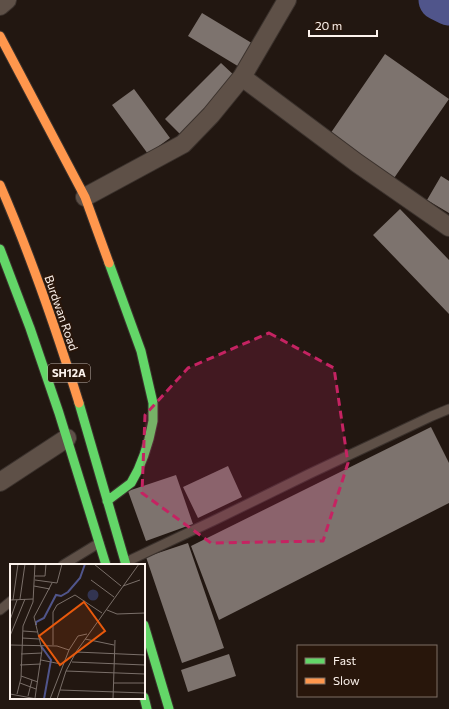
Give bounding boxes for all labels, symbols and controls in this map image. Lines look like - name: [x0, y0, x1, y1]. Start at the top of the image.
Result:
- scale bar: [309, 12, 377, 38]
- text: 20 m: [315, 18, 342, 32]
- street label: Burdwan Road: [42, 273, 81, 352]
- road number: SH12A: [48, 364, 90, 382]
- inset map: [10, 564, 145, 699]
- legend: [297, 645, 437, 697]
- text: Fast: [333, 653, 356, 667]
- text: Slow: [333, 673, 360, 687]

